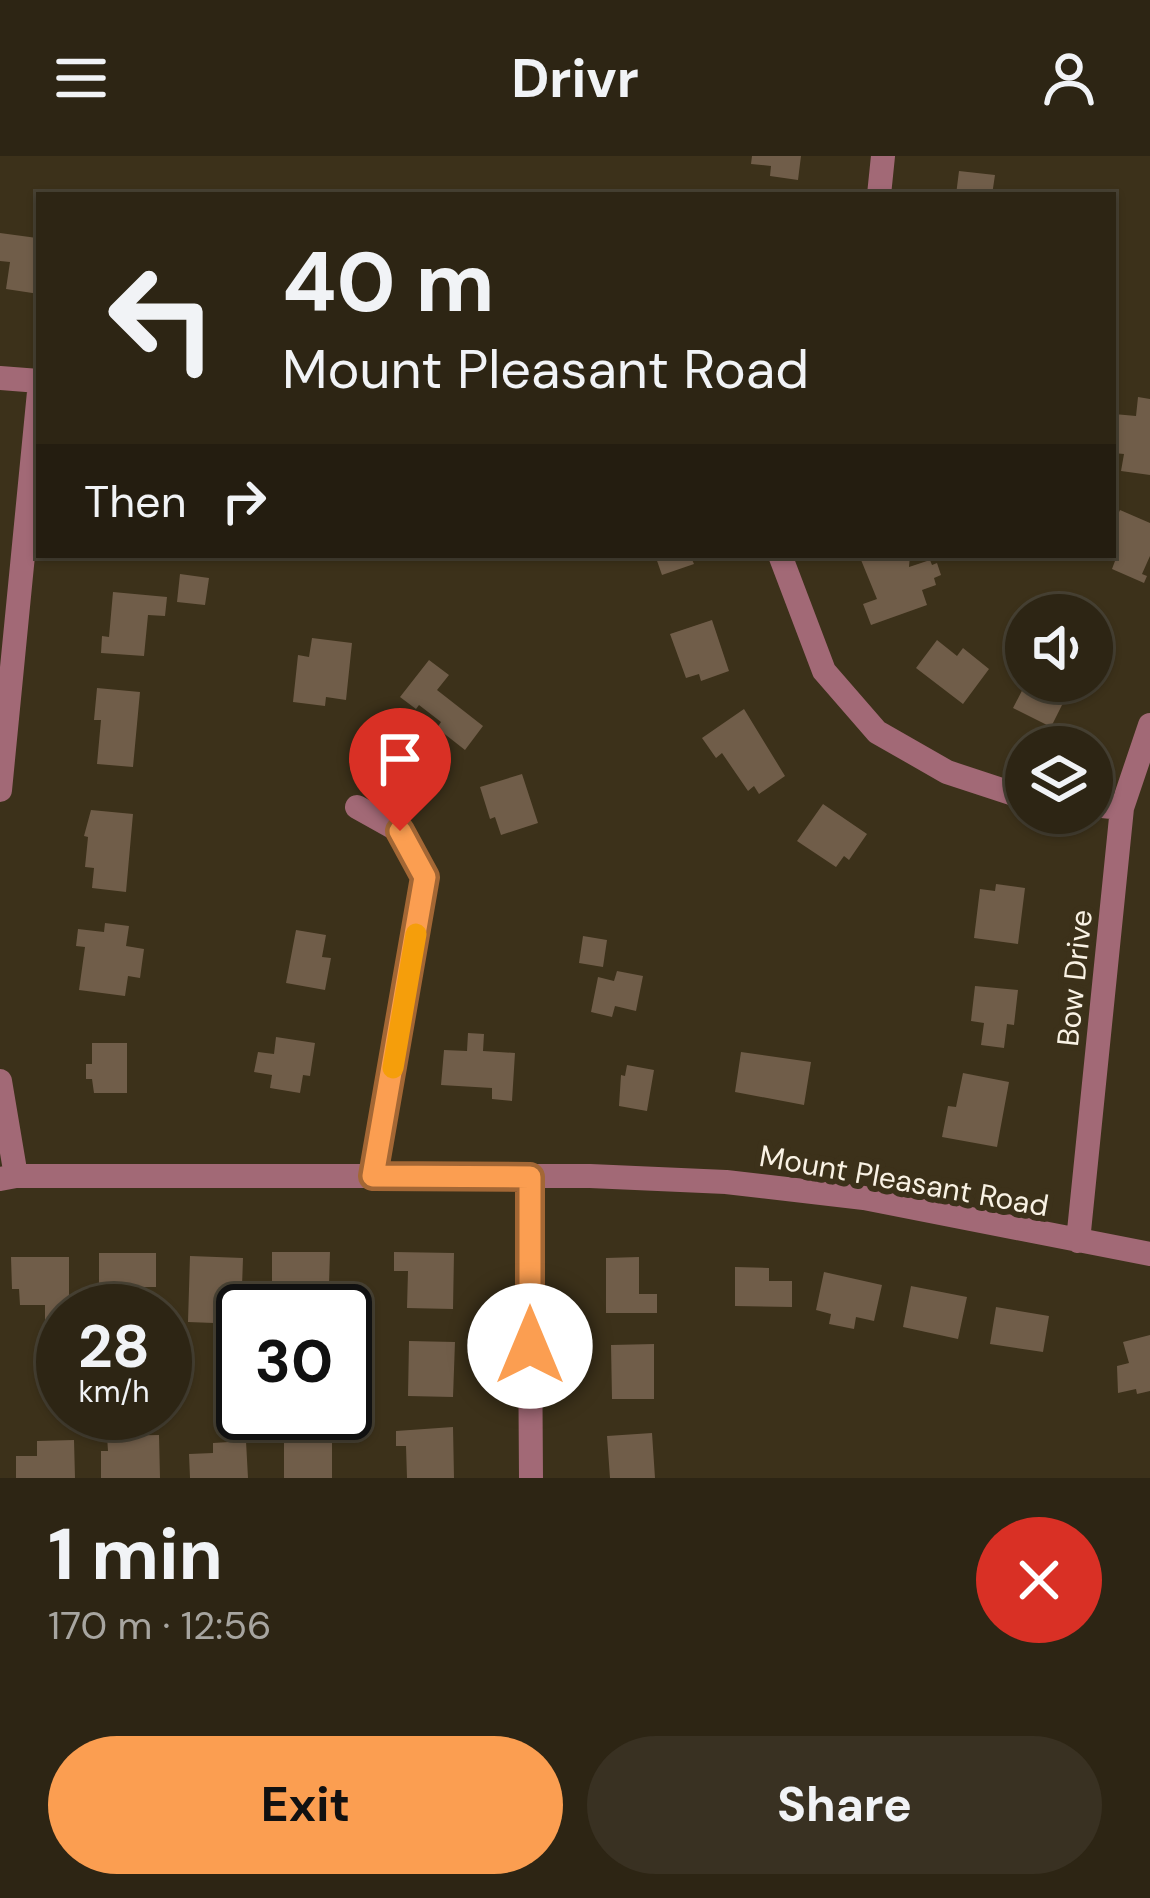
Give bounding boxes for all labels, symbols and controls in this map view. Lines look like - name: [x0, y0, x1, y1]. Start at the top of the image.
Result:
- text: Drivr: [511, 43, 639, 114]
- icon: menu: [48, 45, 114, 111]
- icon: person: [1036, 45, 1102, 111]
- text: 40 m: [282, 228, 495, 337]
- icon: left: [84, 240, 240, 396]
- text: Mount Pleasant Road: [282, 334, 809, 405]
- icon: right: [211, 468, 277, 534]
- text: Then: [84, 472, 187, 531]
- map controls: [1005, 594, 1113, 834]
- button: sound: [1005, 594, 1113, 702]
- pin: [349, 708, 451, 831]
- icon: arrive: [367, 726, 433, 792]
- button: layers: [1005, 726, 1113, 834]
- street label: Bow Drive: [1048, 908, 1101, 1048]
- street label: Mount Pleasant Road: [757, 1136, 1052, 1225]
- position arrow: [467, 1283, 593, 1409]
- speed limit sign: 30: [216, 1284, 372, 1440]
- text: 28: [78, 1307, 150, 1386]
- text: km/h: [79, 1372, 149, 1411]
- text: 1 min: [48, 1508, 223, 1601]
- button: close: [976, 1517, 1102, 1643]
- text: 170 m · 12:56: [48, 1600, 272, 1651]
- button: Exit: [48, 1736, 563, 1874]
- button: Share: [587, 1736, 1102, 1874]

